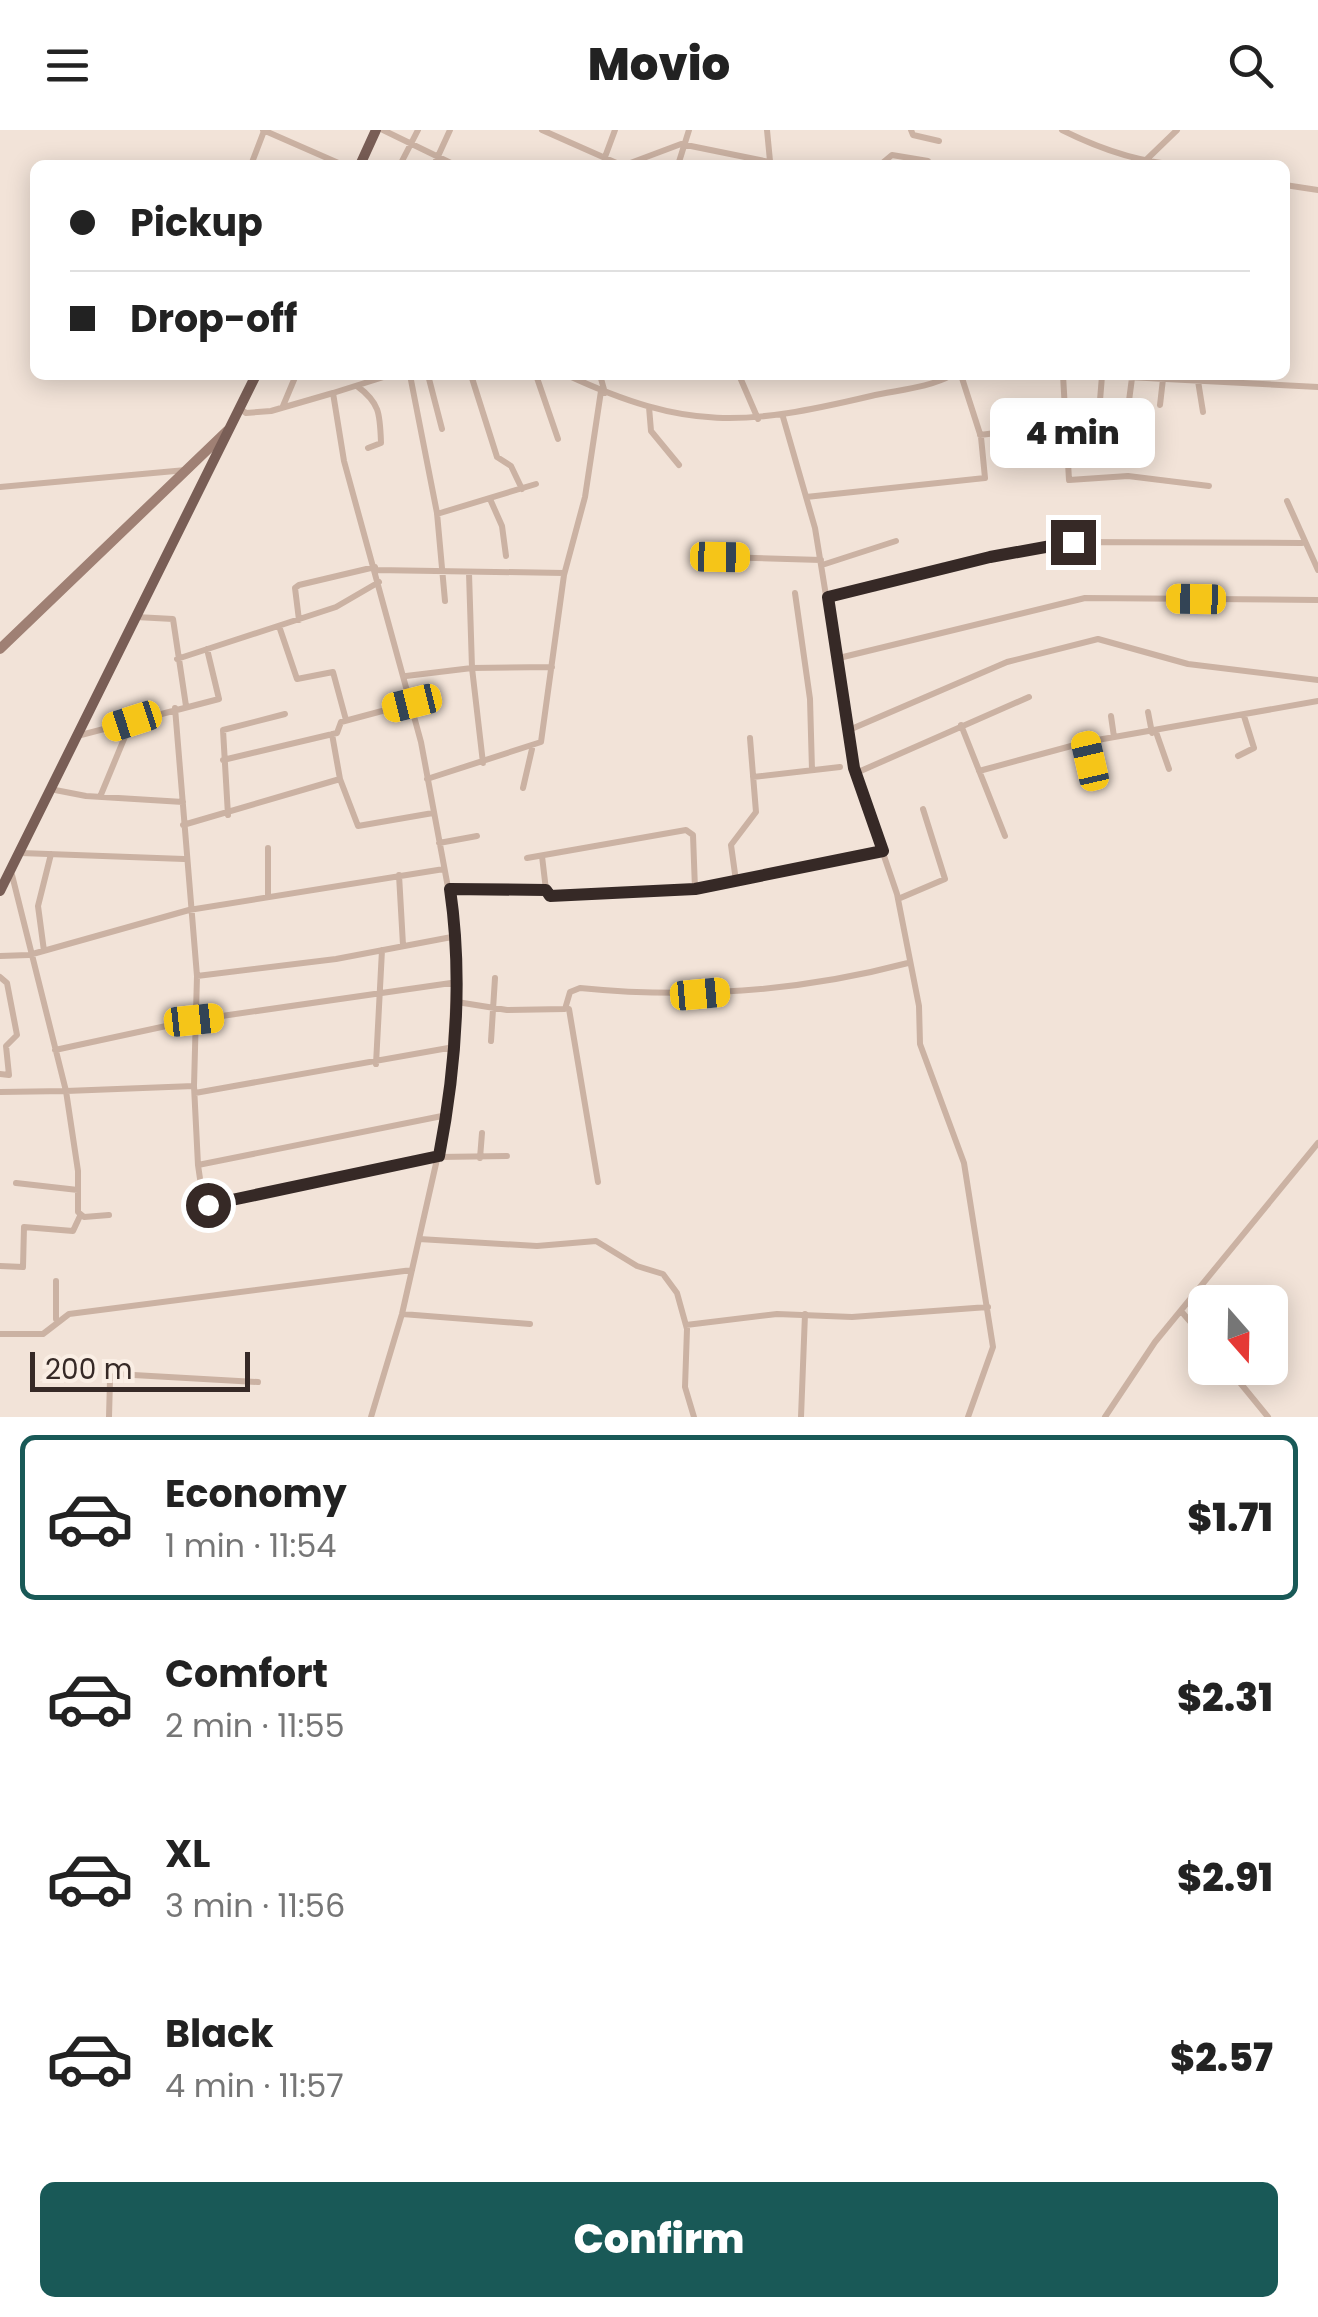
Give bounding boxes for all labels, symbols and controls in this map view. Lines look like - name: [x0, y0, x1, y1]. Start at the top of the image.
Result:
- text: Movio: [588, 33, 730, 96]
- icon: menu: [40, 38, 95, 93]
- icon: search: [1223, 38, 1278, 93]
- text: Pickup: [130, 196, 263, 249]
- text: Drop-off: [130, 292, 298, 345]
- callout: 4 min: [990, 397, 1156, 467]
- text: 4 min: [1025, 410, 1120, 455]
- route end: [1051, 520, 1096, 565]
- car: [690, 541, 750, 573]
- car: [1166, 583, 1226, 615]
- car: [379, 681, 445, 725]
- car: [99, 697, 165, 745]
- car: [1069, 728, 1111, 794]
- car: [669, 976, 731, 1012]
- car: [163, 1002, 225, 1038]
- route start: [186, 1183, 231, 1228]
- north arrow: [1188, 1285, 1288, 1385]
- map controls: [1188, 1285, 1288, 1385]
- scale bar: [30, 1347, 250, 1392]
- text: 200 m: [45, 1350, 133, 1389]
- text: Economy: [165, 1467, 347, 1520]
- icon: car: [45, 1473, 135, 1563]
- text: $1.71: [1187, 1491, 1273, 1544]
- text: 1 min · 11:54: [165, 1523, 337, 1568]
- text: Comfort: [165, 1647, 328, 1700]
- icon: car: [45, 1653, 135, 1743]
- text: $2.31: [1177, 1671, 1273, 1724]
- text: 2 min · 11:55: [165, 1703, 345, 1748]
- text: XL: [165, 1827, 210, 1880]
- icon: car: [45, 1833, 135, 1923]
- text: $2.91: [1177, 1851, 1273, 1904]
- text: 3 min · 11:56: [165, 1883, 345, 1928]
- text: Black: [165, 2007, 274, 2060]
- icon: car: [45, 2013, 135, 2103]
- text: $2.57: [1170, 2031, 1273, 2084]
- text: 4 min · 11:57: [165, 2063, 344, 2108]
- button: Confirm: [40, 2182, 1278, 2297]

